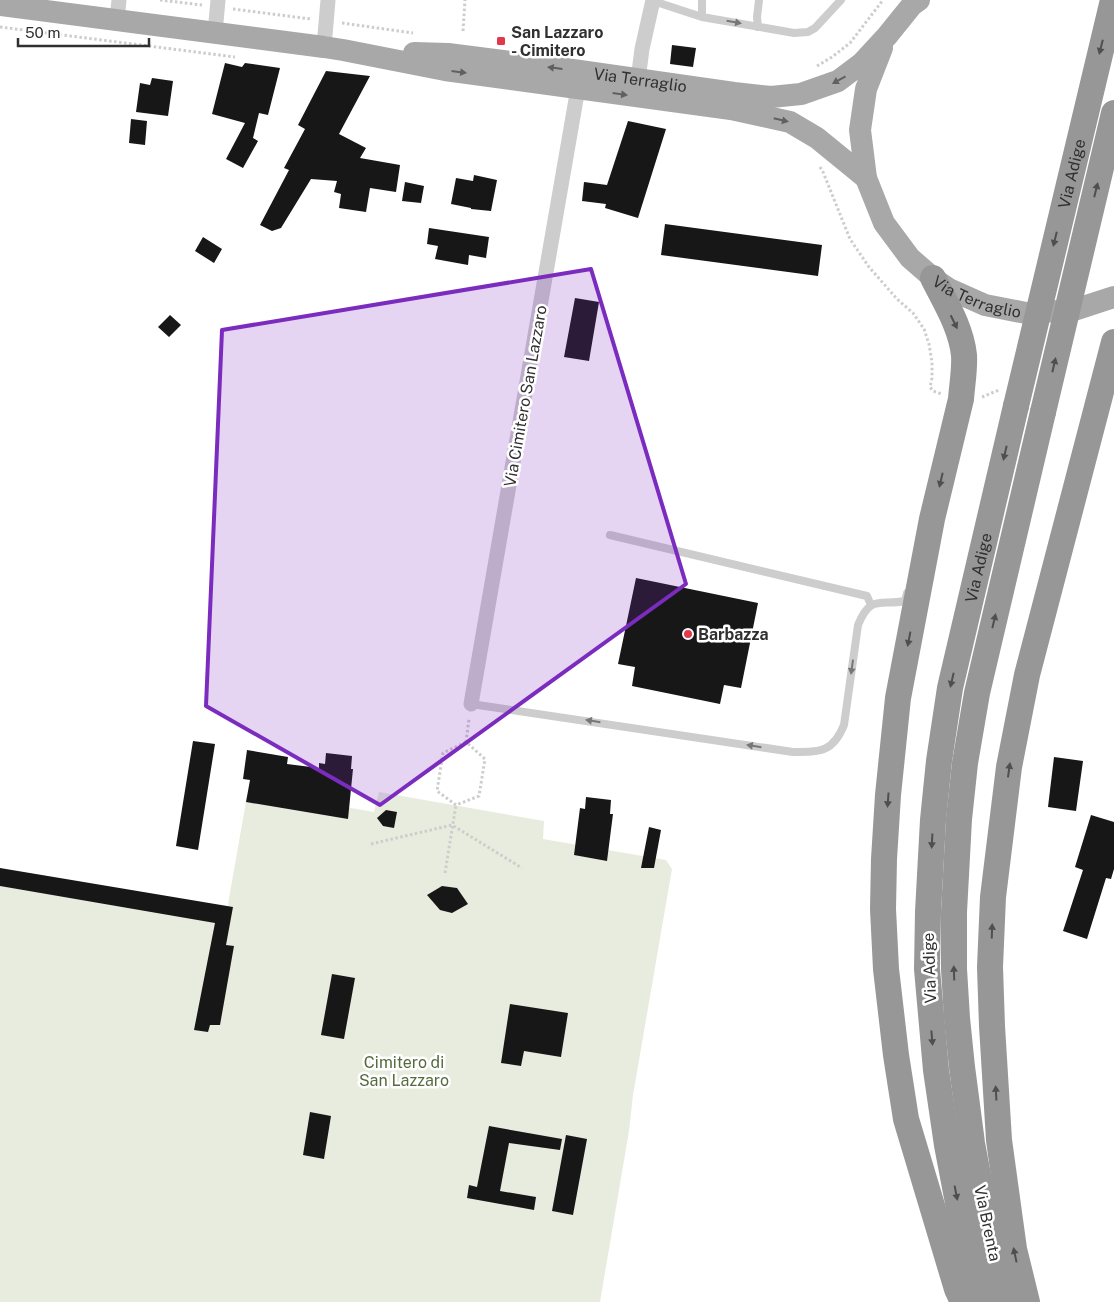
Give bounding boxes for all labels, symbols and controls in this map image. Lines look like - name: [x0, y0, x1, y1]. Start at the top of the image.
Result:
- scale bar: [18, 15, 149, 47]
- one-way arrow: [726, 19, 742, 27]
- place label: San Lazzaro - Cimitero: [511, 23, 603, 60]
- text: 50 m: [25, 24, 60, 41]
- marker: San Lazzaro - Cimitero: [495, 35, 507, 47]
- one-way arrow: [1097, 40, 1105, 55]
- one-way arrow: [547, 64, 563, 72]
- street label: Via Terraglio: [592, 64, 688, 96]
- one-way arrow: [452, 68, 468, 76]
- one-way arrow: [832, 75, 845, 84]
- one-way arrow: [613, 90, 629, 98]
- one-way arrow: [773, 116, 788, 124]
- street label: Via Adige: [1055, 137, 1090, 210]
- one-way arrow: [1092, 182, 1100, 197]
- one-way arrow: [1051, 232, 1059, 247]
- street label: Via Terraglio: [929, 272, 1023, 322]
- street label: Via Cimitero San Lazzaro: [500, 304, 551, 489]
- one-way arrow: [950, 314, 958, 329]
- one-way arrow: [1050, 357, 1058, 372]
- one-way arrow: [1001, 446, 1009, 461]
- one-way arrow: [937, 473, 945, 488]
- street label: Via Adige: [961, 531, 996, 605]
- one-way arrow: [990, 614, 998, 629]
- place label: Barbazza: [698, 625, 769, 644]
- marker: Barbazza: [682, 628, 694, 640]
- one-way arrow: [905, 632, 913, 648]
- one-way arrow: [848, 659, 856, 675]
- one-way arrow: [948, 672, 956, 687]
- one-way arrow: [585, 717, 601, 725]
- one-way arrow: [746, 742, 762, 750]
- one-way arrow: [1005, 761, 1013, 777]
- one-way arrow: [884, 793, 892, 809]
- one-way arrow: [927, 833, 935, 849]
- one-way arrow: [988, 923, 996, 939]
- street label: Via Adige: [919, 932, 940, 1004]
- one-way arrow: [950, 965, 958, 981]
- one-way arrow: [929, 1030, 937, 1046]
- park label: Cimitero di San Lazzaro: [359, 1053, 449, 1090]
- one-way arrow: [992, 1085, 1000, 1101]
- street label: Via Brenta: [970, 1183, 1005, 1263]
- one-way arrow: [953, 1186, 961, 1202]
- one-way arrow: [1011, 1246, 1019, 1262]

